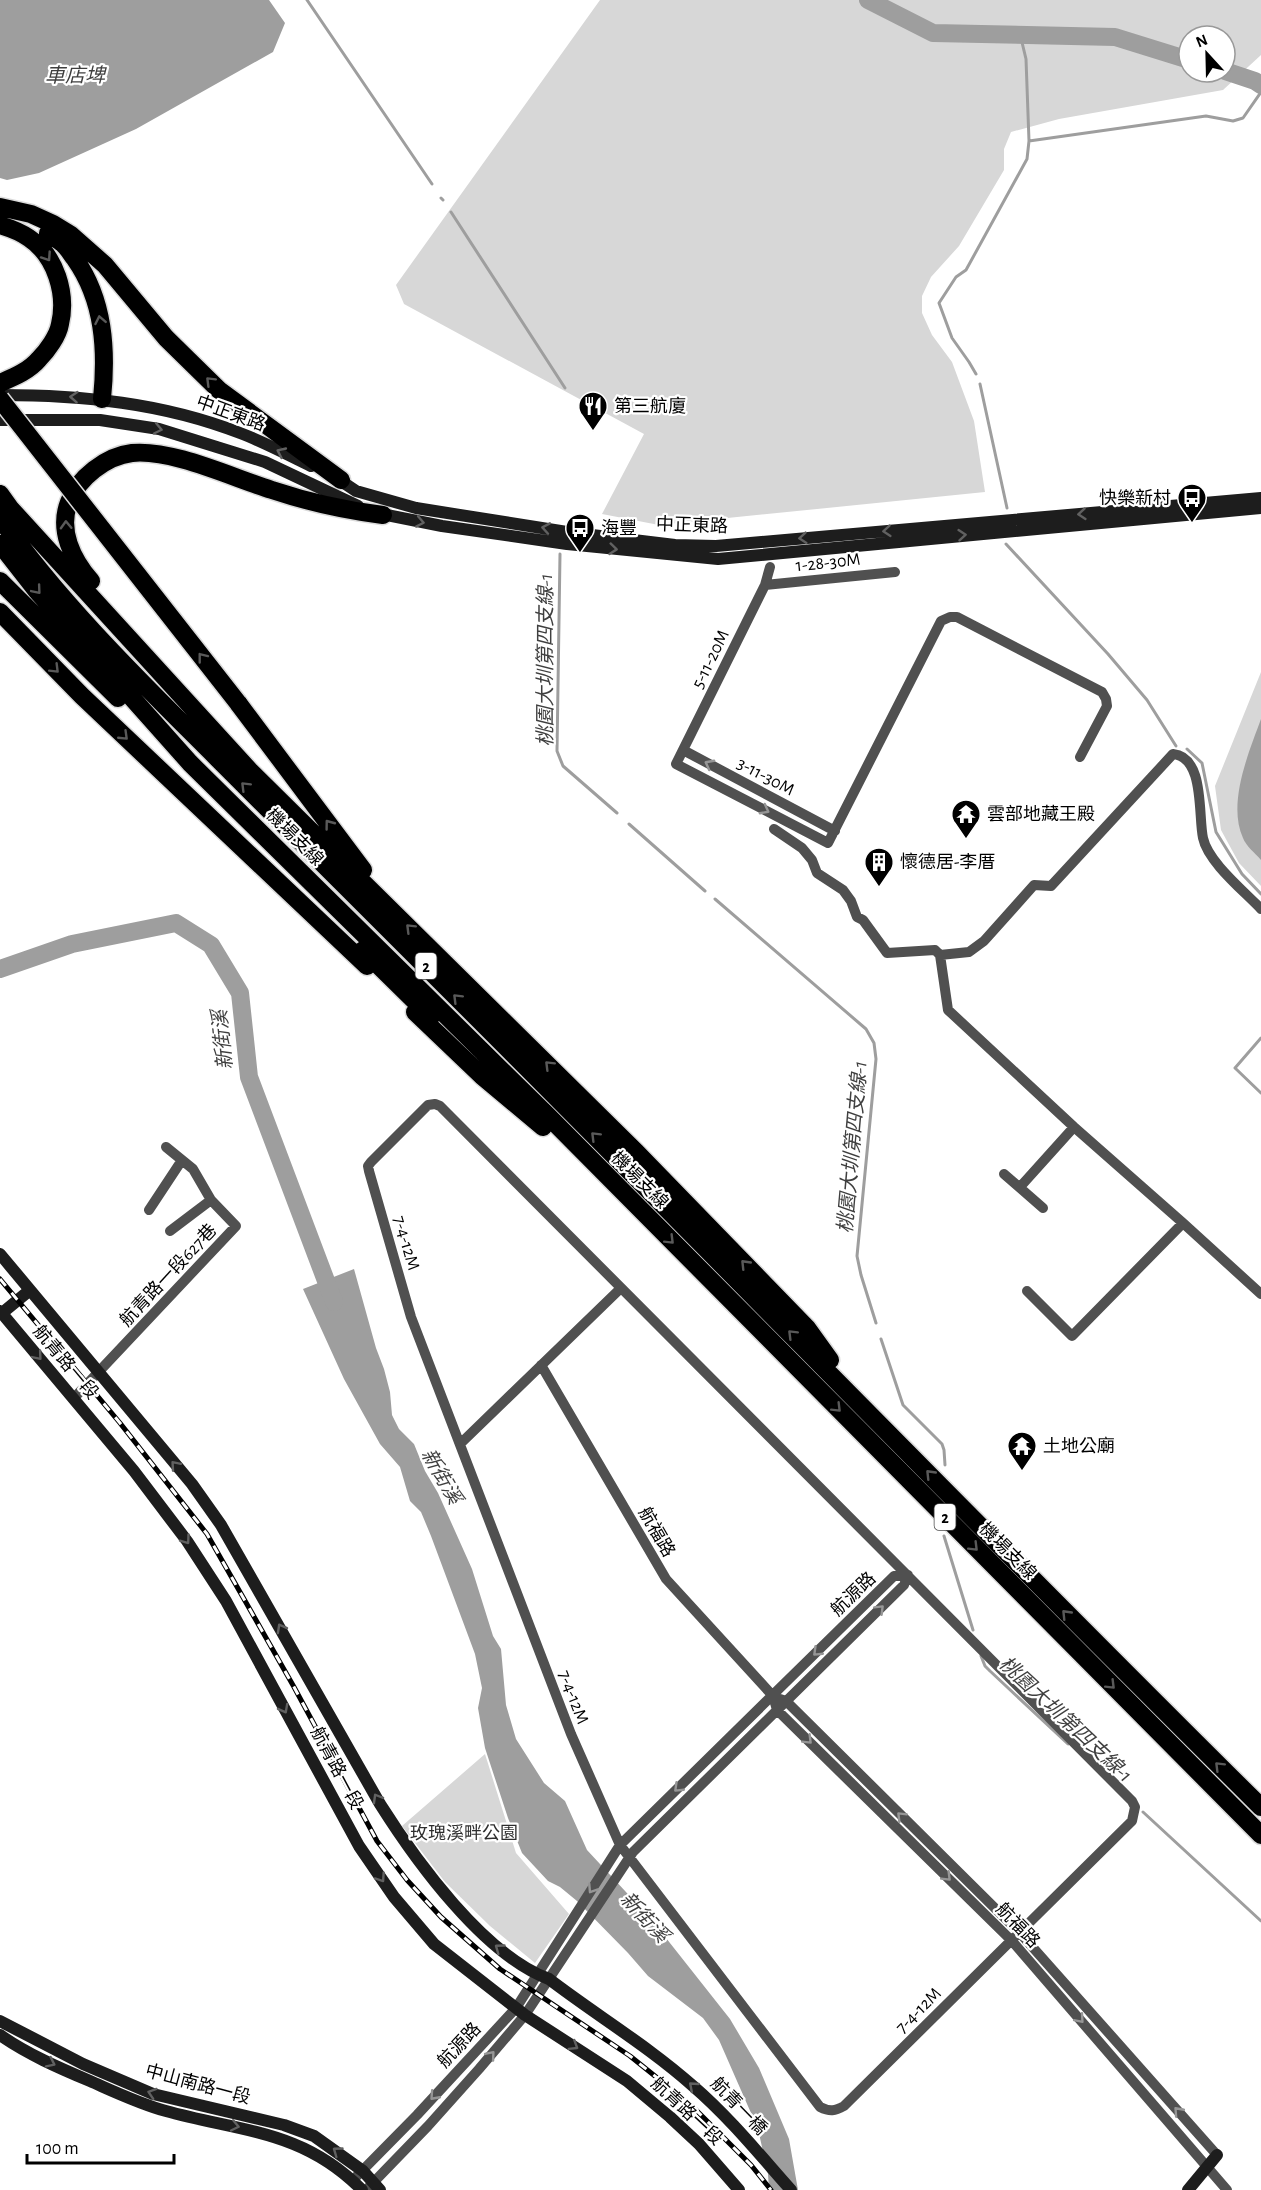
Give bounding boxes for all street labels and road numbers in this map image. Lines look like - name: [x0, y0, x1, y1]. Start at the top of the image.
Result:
- street label: 中正東路: [194, 391, 268, 435]
- street label: 中正東路: [656, 514, 728, 536]
- street label: 1-28-30M: [795, 551, 861, 575]
- street label: 5-11-20M: [689, 627, 733, 692]
- street label: 3-11-30M: [734, 754, 797, 799]
- street label: 機場支線: [262, 804, 328, 870]
- road number: 2: [416, 953, 436, 979]
- street label: 機場支線: [607, 1147, 673, 1213]
- street label: 7-4-12M: [390, 1214, 422, 1273]
- street label: 航青路一段627巷: [116, 1220, 220, 1330]
- street label: 航青路一段: [29, 1321, 103, 1403]
- street label: 航福路: [635, 1504, 679, 1560]
- road number: 2: [934, 1504, 956, 1530]
- street label: 機場支線: [975, 1518, 1041, 1584]
- street label: 航源路: [827, 1568, 879, 1620]
- street label: 7-4-12M: [555, 1668, 591, 1727]
- street label: 航青路一段: [307, 1724, 367, 1812]
- street label: 航福路: [992, 1899, 1044, 1951]
- street label: 7-4-12M: [893, 1985, 945, 2037]
- street label: 航源路: [433, 2018, 485, 2072]
- street label: 中山南路一段: [143, 2060, 253, 2108]
- street label: 航青路一段: [647, 2073, 727, 2149]
- street label: 航青一橋: [707, 2073, 771, 2139]

